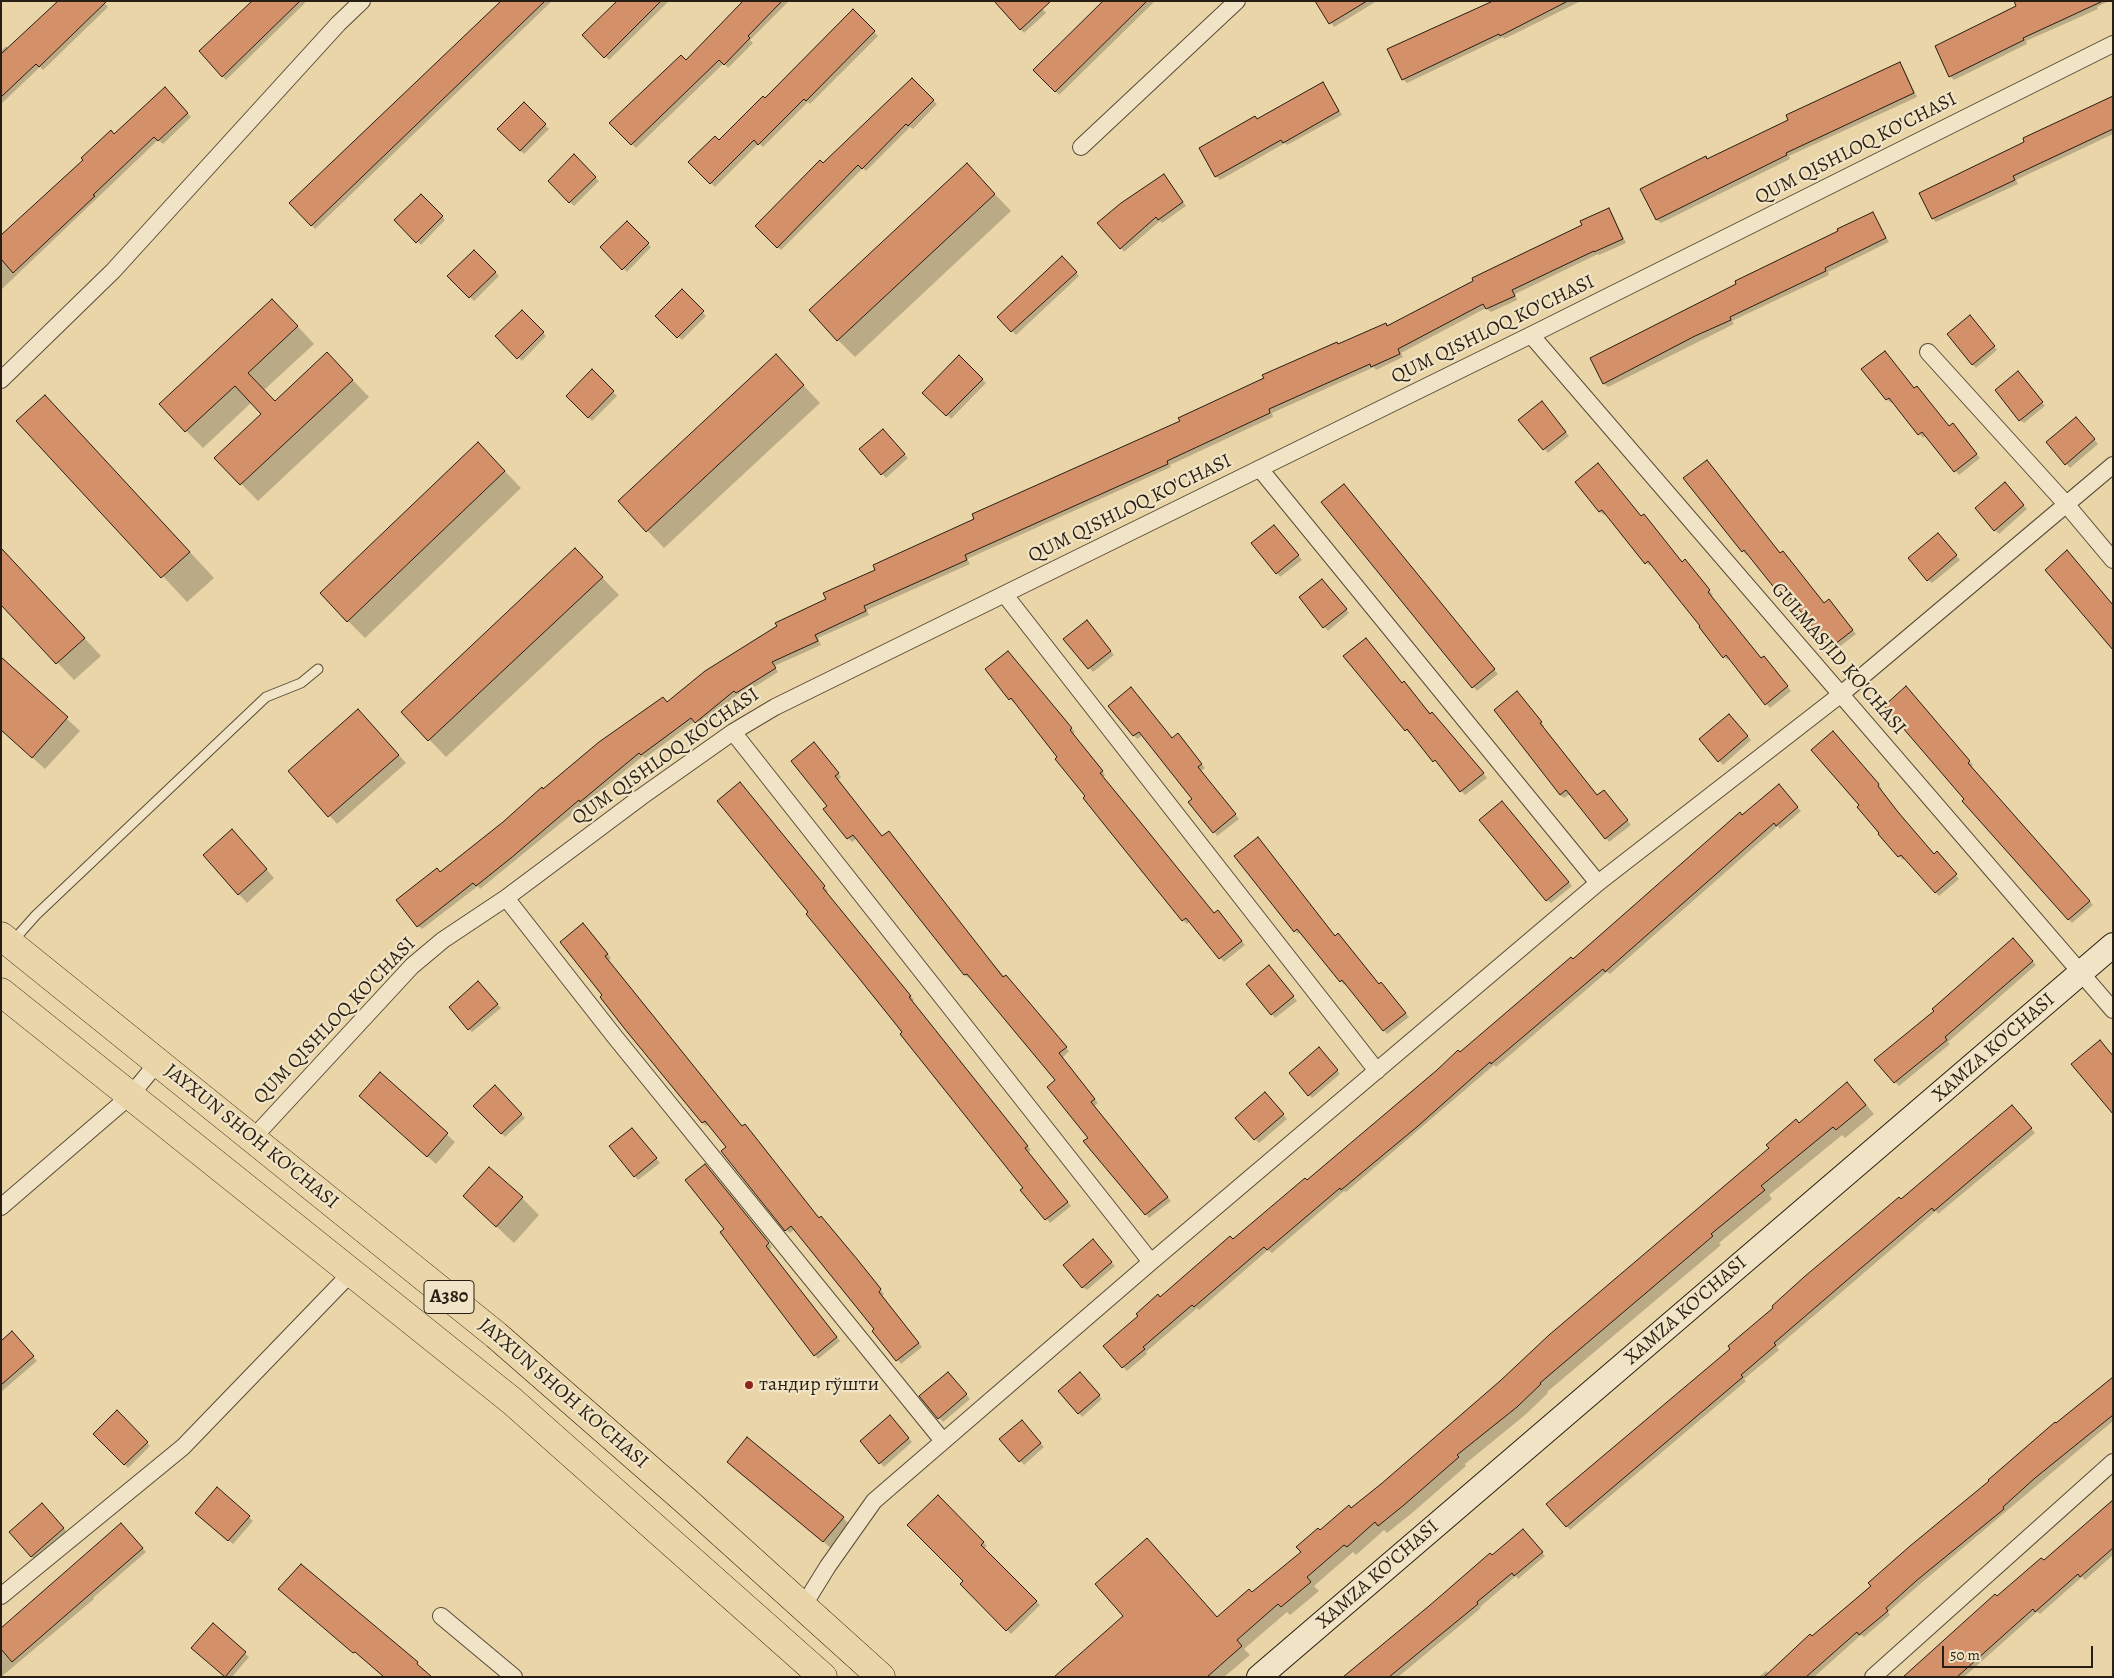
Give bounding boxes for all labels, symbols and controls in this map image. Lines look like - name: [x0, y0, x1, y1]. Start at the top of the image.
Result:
- street label: QUM QISHLOQ KO'CHASI: [1751, 88, 1961, 210]
- street label: QUM QISHLOQ KO'CHASI: [1388, 270, 1598, 390]
- street label: QUM QISHLOQ KO'CHASI: [1025, 449, 1235, 569]
- street label: GULMASJID KO'CHASI: [1765, 578, 1911, 740]
- street label: QUM QISHLOQ KO'CHASI: [568, 683, 764, 831]
- street label: QUM QISHLOQ KO'CHASI: [249, 932, 421, 1110]
- street label: XAMZA KO'CHASI: [1928, 988, 2060, 1108]
- street label: JAYXUN SHOH KO'CHASI: [159, 1059, 343, 1215]
- street label: XAMZA KO'CHASI: [1620, 1251, 1752, 1371]
- road number: A380: [424, 1280, 474, 1314]
- street label: JAYXUN SHOH KO'CHASI: [473, 1314, 653, 1474]
- place label: тандир гўшти: [759, 1373, 879, 1397]
- marker: тандир гўшти: [743, 1379, 755, 1391]
- street label: XAMZA KO'CHASI: [1312, 1515, 1444, 1635]
- scale bar: [1944, 1636, 2095, 1668]
- text: 50 m: [1950, 1645, 1980, 1665]

